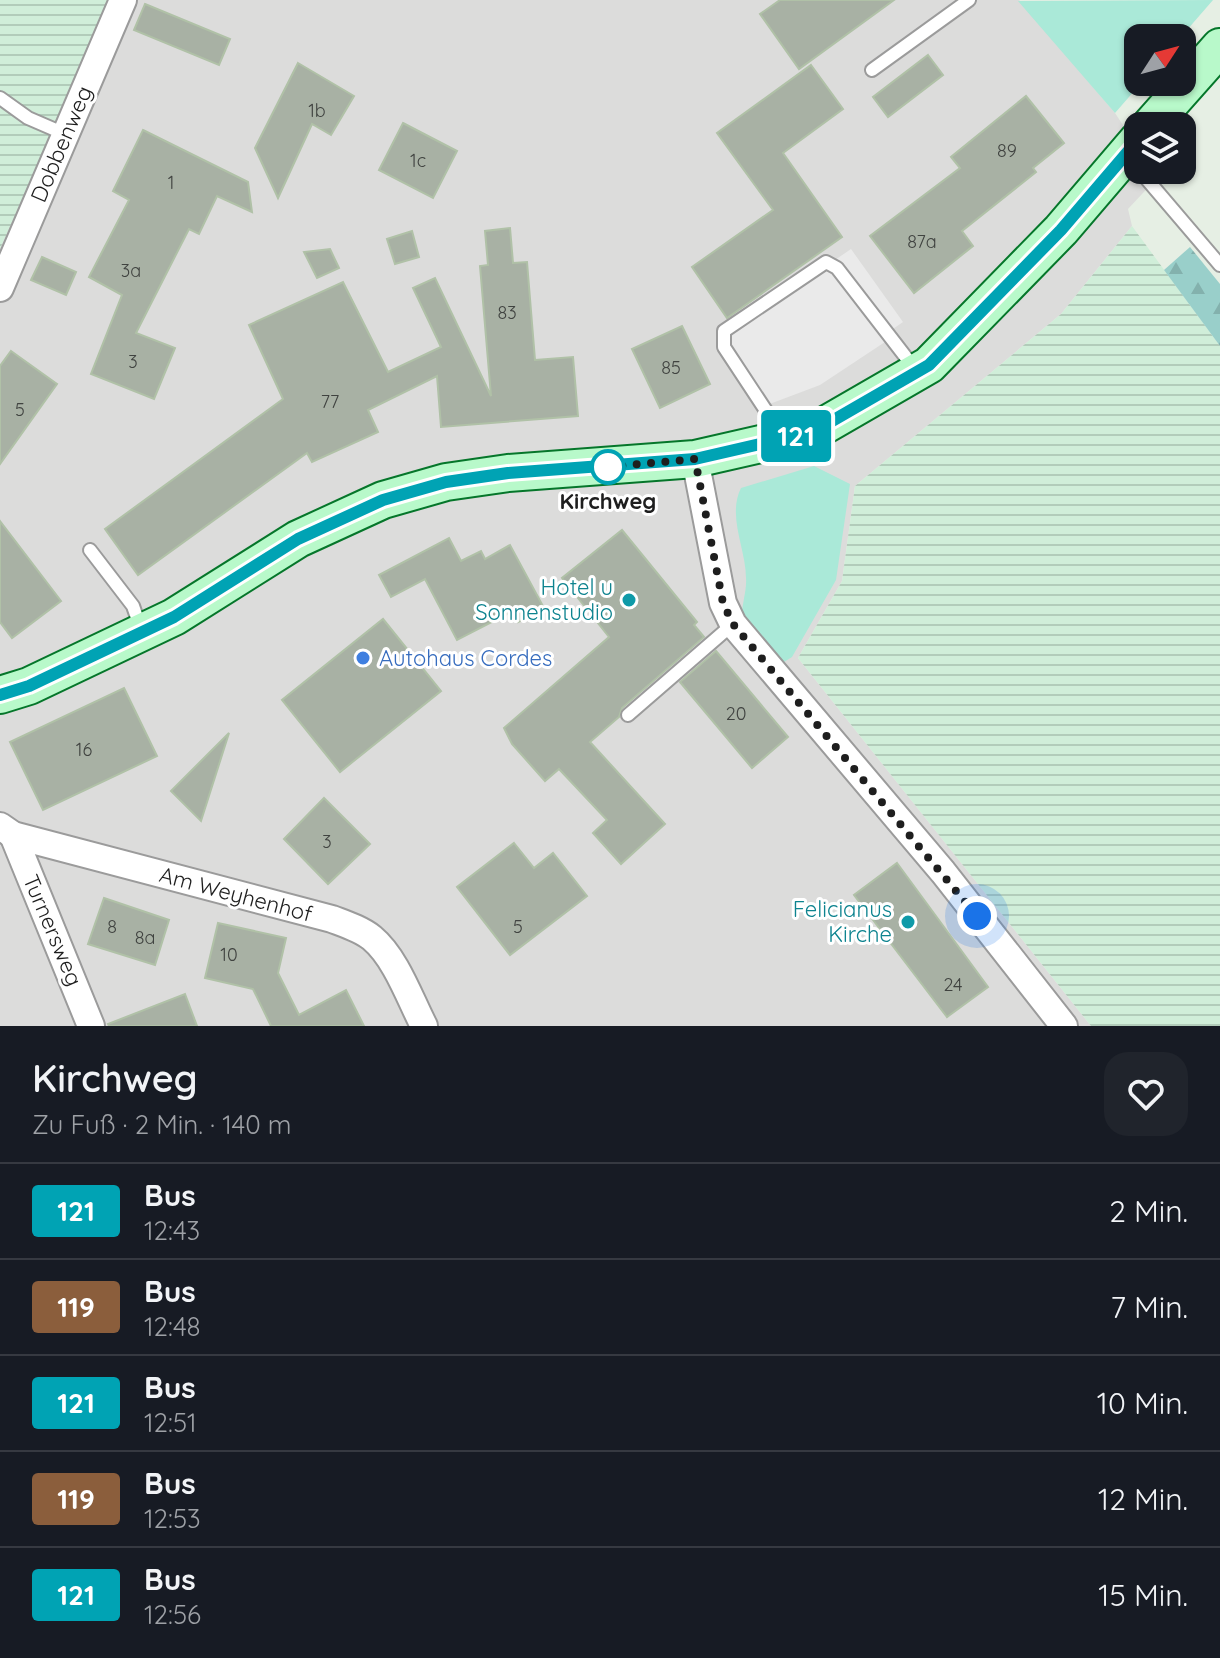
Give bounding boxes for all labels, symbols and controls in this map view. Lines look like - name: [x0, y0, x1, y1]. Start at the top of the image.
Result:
- north arrow: [1124, 24, 1196, 96]
- map controls: [1124, 24, 1196, 184]
- street label: Dobbenweg: [24, 82, 98, 206]
- house number: 1b: [308, 99, 326, 122]
- button: layers: [1124, 112, 1196, 184]
- house number: 89: [997, 139, 1017, 162]
- house number: 1c: [410, 149, 426, 172]
- house number: 1: [168, 171, 174, 194]
- house number: 87a: [907, 230, 937, 253]
- house number: 3a: [121, 259, 141, 282]
- house number: 83: [497, 301, 517, 324]
- house number: 3: [128, 350, 138, 373]
- house number: 85: [661, 356, 681, 379]
- house number: 77: [321, 390, 339, 413]
- house number: 5: [15, 398, 25, 421]
- line badge: 121: [750, 410, 842, 462]
- text: 121: [777, 418, 815, 453]
- marker: Kirchweg: [591, 450, 625, 484]
- place label: Kirchweg: [560, 487, 656, 515]
- place label: Hotel u Sonnenstudio: [475, 573, 613, 626]
- marker: Hotel u Sonnenstudio: [620, 591, 638, 609]
- place label: Autohaus Cordes: [379, 644, 552, 672]
- marker: Autohaus Cordes: [354, 649, 372, 667]
- house number: 20: [726, 702, 746, 725]
- house number: 16: [76, 738, 92, 761]
- house number: 3: [322, 830, 332, 853]
- street label: Am Weyhenhof: [156, 860, 316, 928]
- street label: Turnersweg: [17, 870, 89, 990]
- place label: Felicianus Kirche: [793, 895, 892, 948]
- your location: [957, 896, 997, 936]
- marker: Felicianus Kirche: [899, 913, 917, 931]
- house number: 8: [107, 915, 117, 938]
- house number: 5: [513, 915, 523, 938]
- house number: 8a: [135, 926, 155, 949]
- house number: 10: [220, 943, 238, 966]
- house number: 24: [943, 973, 963, 996]
- button: heart: [1104, 1052, 1188, 1136]
- text: Kirchweg: [32, 1054, 198, 1102]
- text: Zu Fuß · 2 Min. · 140 m: [32, 1108, 291, 1141]
- text: Bus: [144, 1176, 196, 1214]
- text: 2 Min.: [1109, 1192, 1188, 1230]
- text: 121: [57, 1193, 95, 1228]
- text: 12:43: [144, 1214, 200, 1247]
- text: Bus: [144, 1272, 196, 1310]
- text: 7 Min.: [1110, 1288, 1188, 1326]
- text: 119: [57, 1289, 95, 1324]
- text: 12:48: [144, 1310, 201, 1343]
- text: Bus: [144, 1368, 196, 1406]
- text: 10 Min.: [1097, 1384, 1188, 1422]
- text: 121: [57, 1385, 95, 1420]
- text: 12:51: [144, 1406, 197, 1439]
- text: Bus: [144, 1464, 196, 1502]
- text: 12 Min.: [1098, 1480, 1188, 1518]
- text: 119: [57, 1481, 95, 1516]
- text: 12:53: [144, 1502, 201, 1535]
- text: Bus: [144, 1560, 196, 1598]
- text: 15 Min.: [1098, 1576, 1188, 1614]
- text: 121: [57, 1577, 95, 1612]
- text: 12:56: [144, 1598, 201, 1631]

